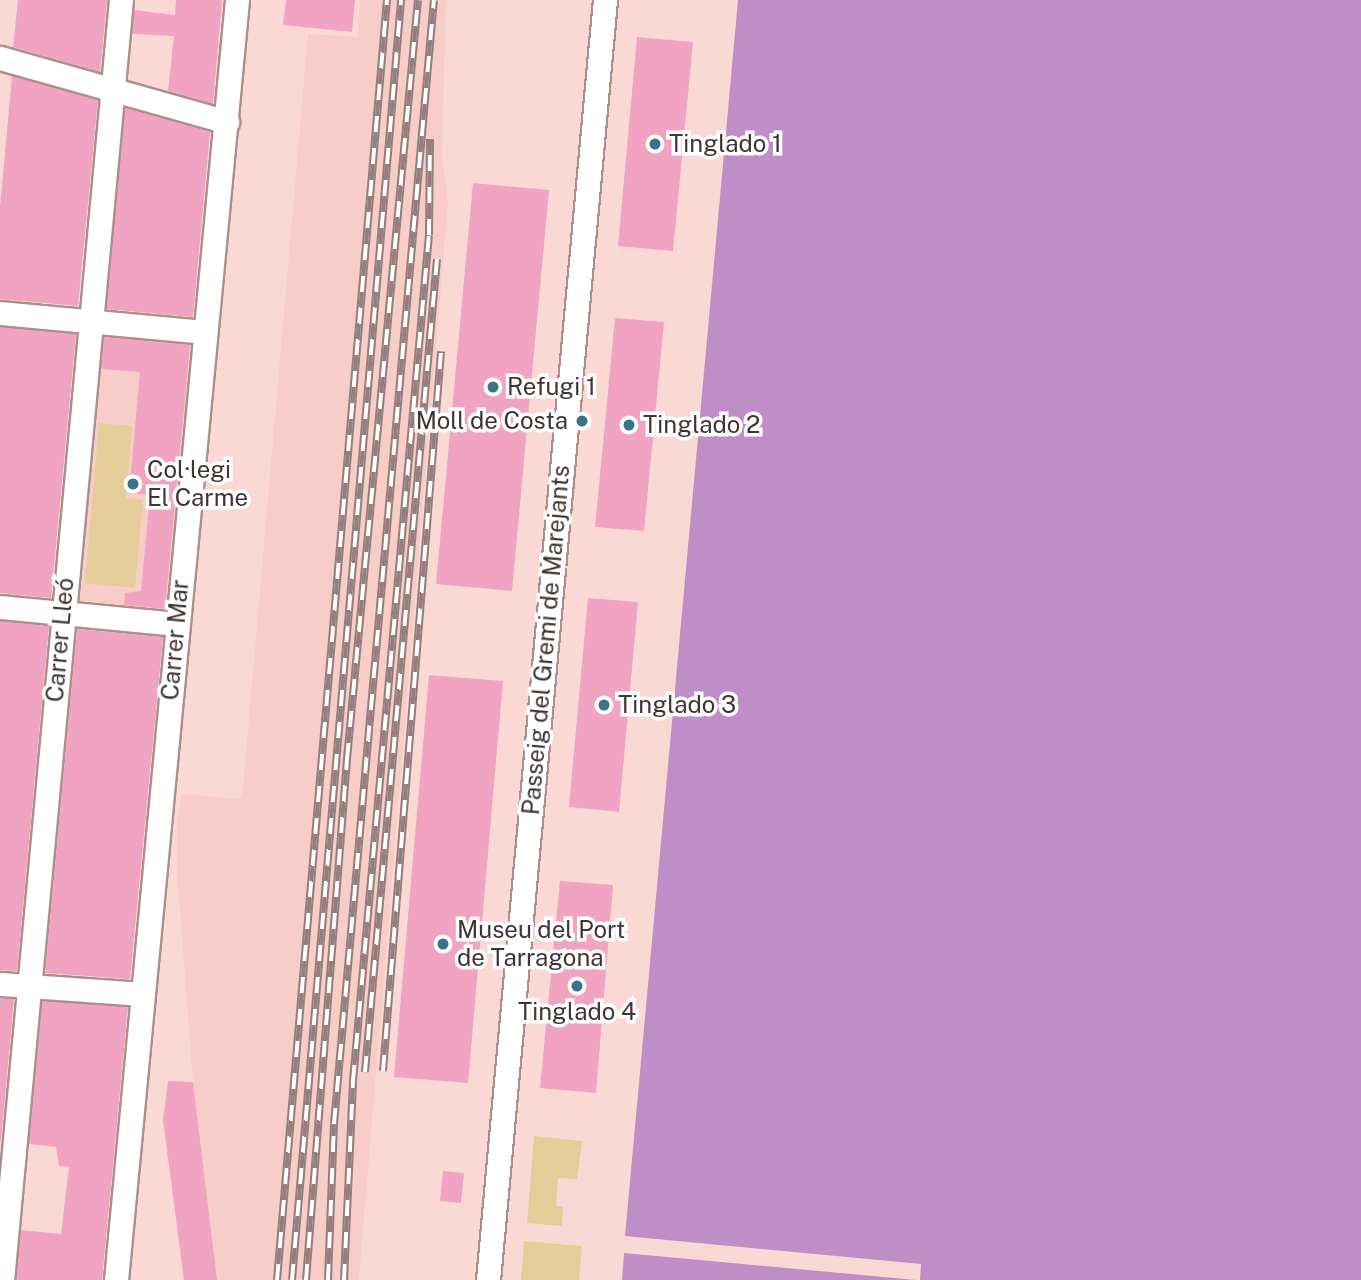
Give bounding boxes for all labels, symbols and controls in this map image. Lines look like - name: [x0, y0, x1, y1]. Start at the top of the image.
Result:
- place label: Tinglado 1: [669, 130, 782, 158]
- marker: Tinglado 1: [647, 136, 663, 152]
- place label: Refugi 1: [507, 373, 596, 401]
- marker: Refugi 1: [485, 379, 501, 395]
- place label: Moll de Costa: [415, 407, 568, 435]
- place label: Tinglado 2: [643, 411, 761, 439]
- marker: Moll de Costa: [574, 413, 590, 429]
- marker: Tinglado 2: [621, 417, 637, 433]
- place label: Col·legi El Carme: [147, 456, 248, 512]
- street label: Passeig del Gremi de Marejants: [516, 463, 576, 817]
- marker: Col·legi El Carme: [125, 476, 141, 492]
- street label: Carrer Lleó: [40, 577, 80, 703]
- street label: Carrer Mar: [155, 579, 195, 701]
- place label: Tinglado 3: [618, 691, 736, 719]
- marker: Tinglado 3: [596, 697, 612, 713]
- place label: Museu del Port de Tarragona: [457, 916, 626, 972]
- marker: Museu del Port de Tarragona: [435, 936, 451, 952]
- marker: Tinglado 4: [569, 978, 585, 994]
- place label: Tinglado 4: [518, 998, 636, 1026]

